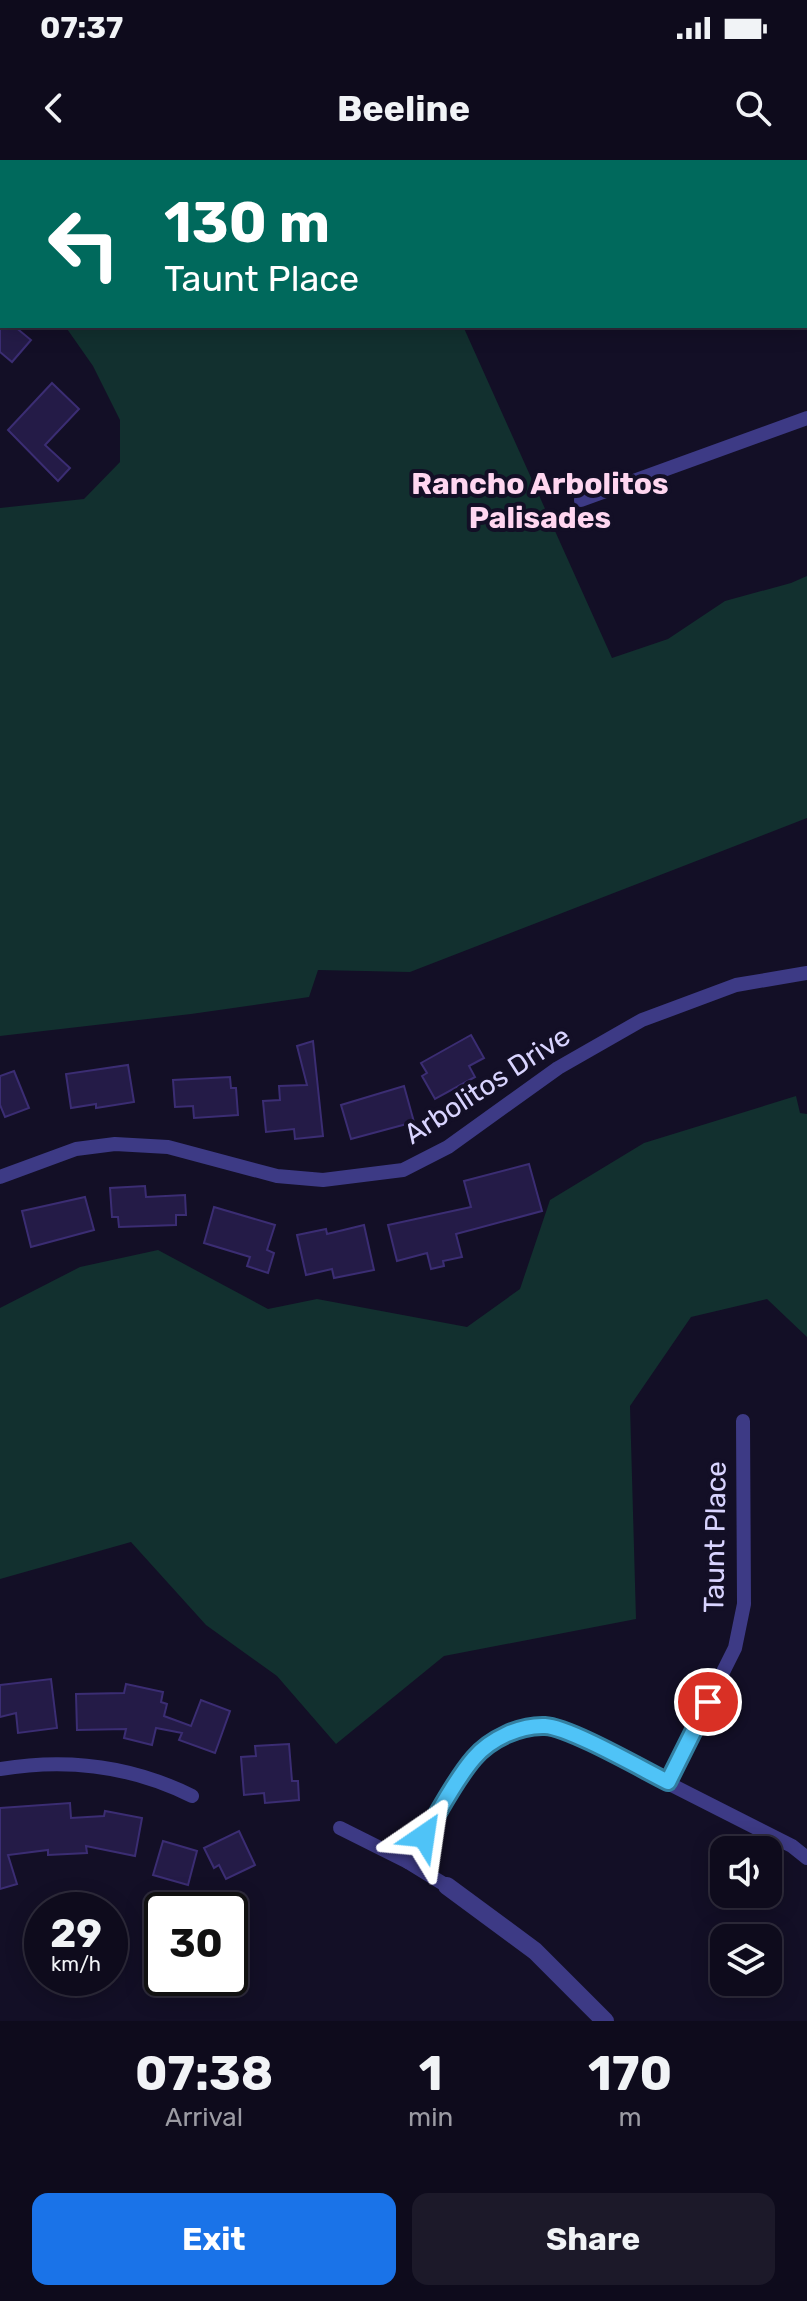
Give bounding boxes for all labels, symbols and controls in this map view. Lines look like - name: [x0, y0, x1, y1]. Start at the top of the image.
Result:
- text: 07:37: [40, 10, 123, 46]
- icon: back: [32, 86, 76, 130]
- icon: search: [731, 86, 775, 130]
- text: Beeline: [337, 87, 470, 130]
- text: 130 m: [164, 190, 330, 256]
- icon: left: [32, 192, 136, 296]
- text: Taunt Place: [164, 257, 359, 300]
- district label: Rancho Arbolitos Palisades: [411, 466, 669, 536]
- street label: Arbolitos Drive: [398, 1019, 576, 1151]
- street label: Taunt Place: [697, 1461, 733, 1613]
- pin: [674, 1668, 742, 1736]
- icon: arrive: [686, 1680, 730, 1724]
- position arrow: [382, 1794, 466, 1878]
- map controls: [710, 1836, 782, 1996]
- button: sound: [710, 1836, 782, 1908]
- speed limit sign: 30: [144, 1892, 248, 1996]
- text: 29: [50, 1910, 102, 1957]
- button: layers: [710, 1924, 782, 1996]
- text: km/h: [51, 1952, 101, 1976]
- text: 07:38: [135, 2045, 273, 2102]
- text: 1: [419, 2045, 443, 2102]
- text: 170: [588, 2045, 672, 2102]
- text: Arrival: [165, 2102, 243, 2133]
- text: min: [408, 2102, 453, 2133]
- text: m: [619, 2102, 642, 2133]
- button: Exit: [32, 2193, 396, 2285]
- button: Share: [412, 2193, 775, 2285]

